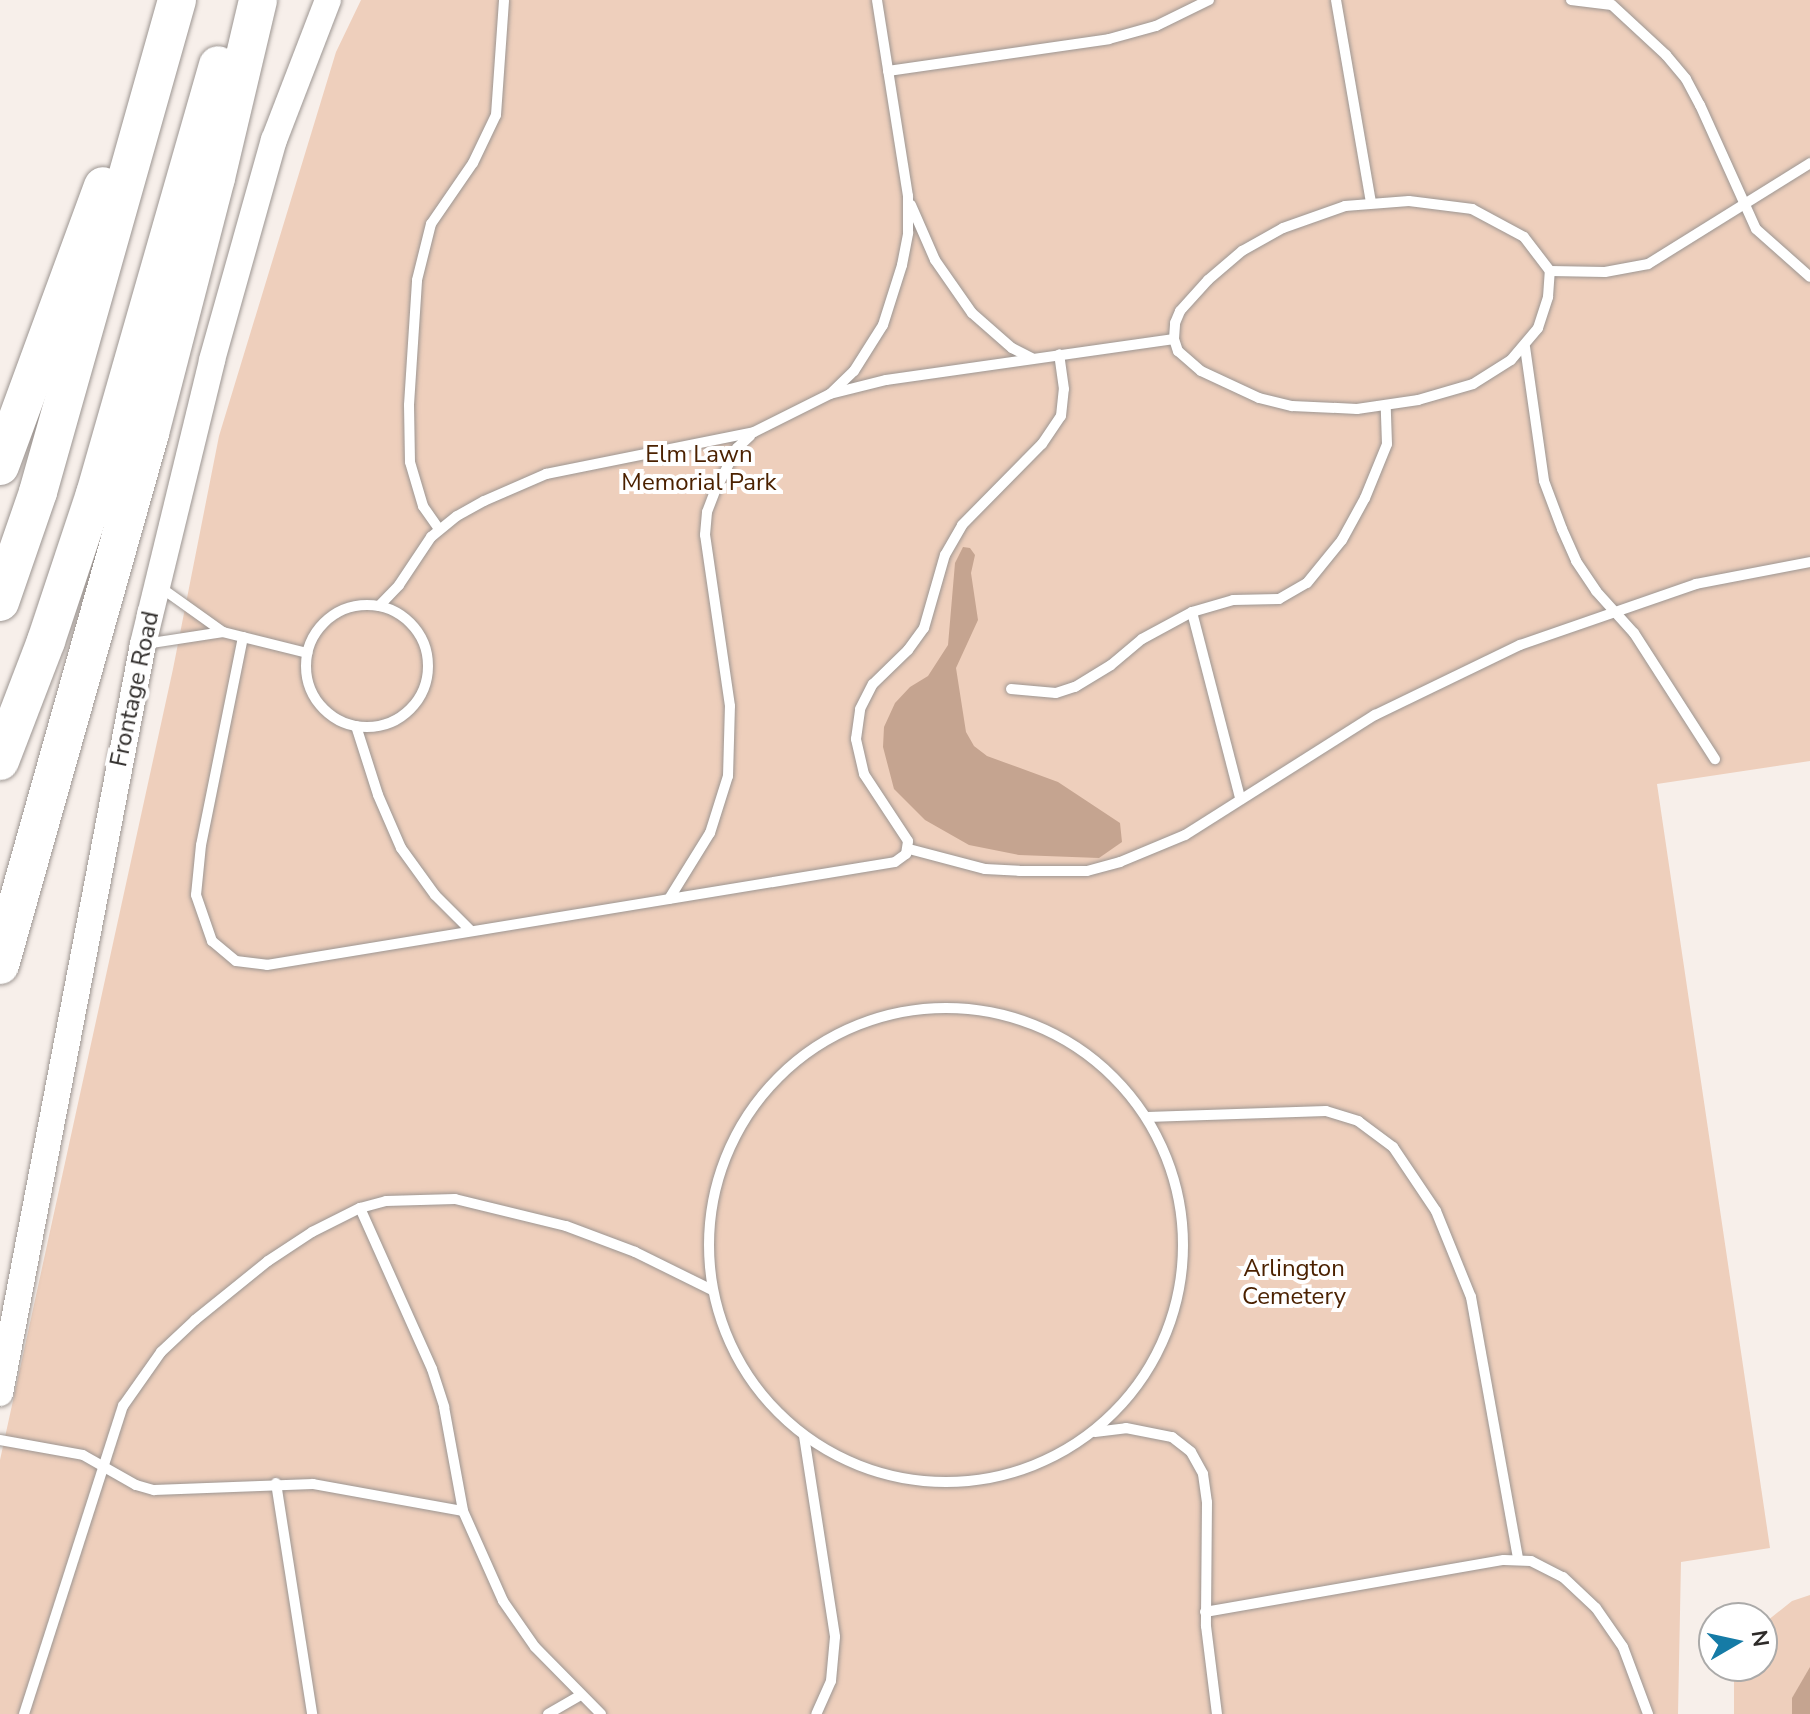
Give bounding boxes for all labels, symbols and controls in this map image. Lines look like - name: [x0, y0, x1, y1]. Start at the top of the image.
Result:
- park label: Elm Lawn Memorial Park: [621, 441, 777, 497]
- street label: Frontage Road: [104, 609, 166, 769]
- park label: Arlington Cemetery: [1242, 1255, 1346, 1311]
- north arrow: [1698, 1602, 1778, 1682]
- text: N: [1744, 1628, 1776, 1649]

